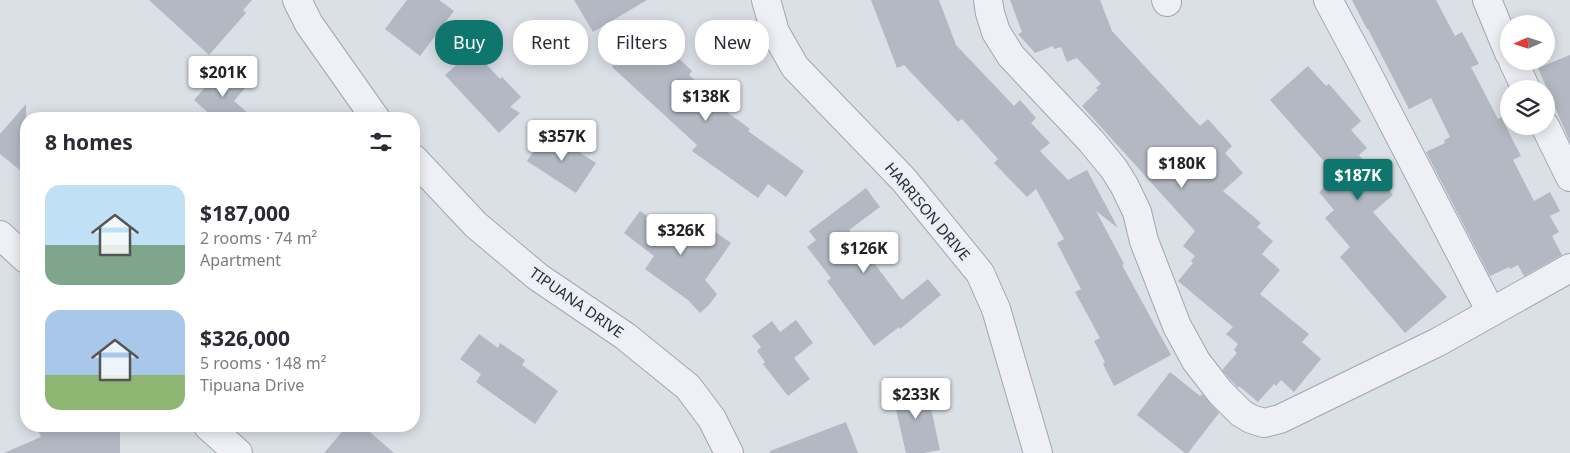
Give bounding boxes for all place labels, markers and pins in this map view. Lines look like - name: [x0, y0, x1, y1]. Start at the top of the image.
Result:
- pin: $201K: [188, 56, 258, 98]
- pin: $138K: [671, 80, 741, 122]
- pin: $357K: [527, 120, 597, 162]
- pin: $180K: [1147, 146, 1217, 189]
- pin: $187K: [1323, 158, 1393, 201]
- pin: $326K: [646, 214, 716, 256]
- pin: $126K: [829, 232, 899, 274]
- pin: $233K: [881, 378, 951, 420]

